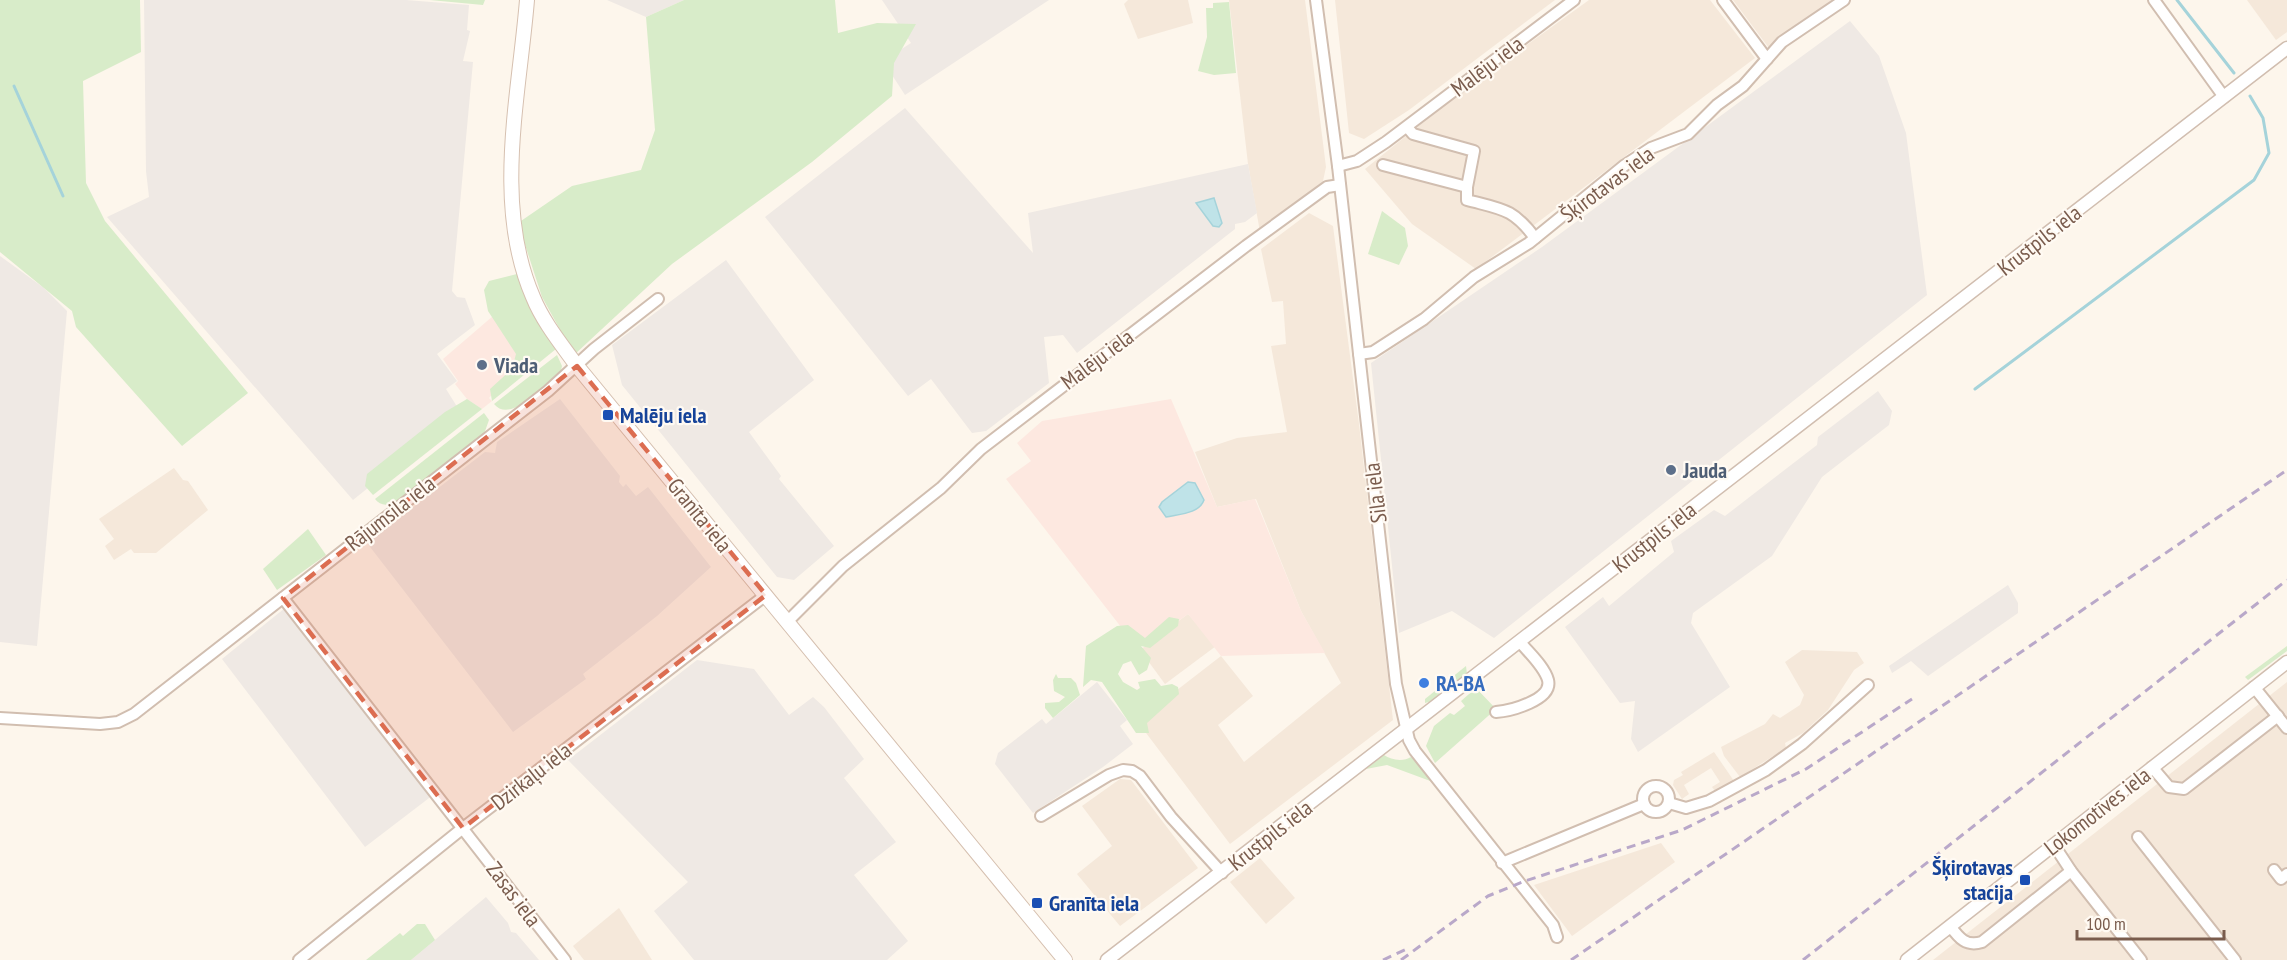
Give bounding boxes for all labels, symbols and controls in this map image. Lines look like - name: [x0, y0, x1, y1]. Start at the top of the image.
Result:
- street label: Malēju iela: [1445, 30, 1529, 102]
- street label: Šķirotavas iela: [1555, 140, 1659, 228]
- street label: Krustpils iela: [1991, 199, 2087, 281]
- street label: Malēju iela: [1055, 323, 1139, 395]
- place label: Viada: [493, 351, 538, 379]
- marker: Viada: [475, 358, 489, 372]
- place label: Malēju iela: [620, 401, 707, 429]
- marker: Malēju iela: [601, 408, 615, 422]
- place label: Jauda: [1682, 456, 1727, 484]
- street label: Sila iela: [1357, 461, 1393, 525]
- marker: Jauda: [1664, 463, 1678, 477]
- street label: Rājumsila iela: [339, 469, 441, 557]
- street label: Granīta iela: [662, 472, 738, 558]
- street label: Krustpils iela: [1606, 496, 1702, 578]
- place label: RA-BA: [1436, 669, 1486, 697]
- marker: RA-BA: [1417, 676, 1431, 690]
- street label: Dzirkaļu iela: [485, 736, 577, 816]
- street label: Lokomotīves iela: [2038, 761, 2156, 861]
- street label: Krustpils iela: [1222, 794, 1318, 876]
- place label: Šķirotavas stacija: [1932, 853, 2013, 906]
- street label: Zasas iela: [480, 856, 548, 932]
- marker: Šķirotavas stacija: [2018, 873, 2032, 887]
- place label: Granīta iela: [1049, 889, 1139, 917]
- marker: Granīta iela: [1030, 896, 1044, 910]
- scale bar: [2077, 903, 2224, 941]
- text: 100 m: [2086, 912, 2126, 935]

